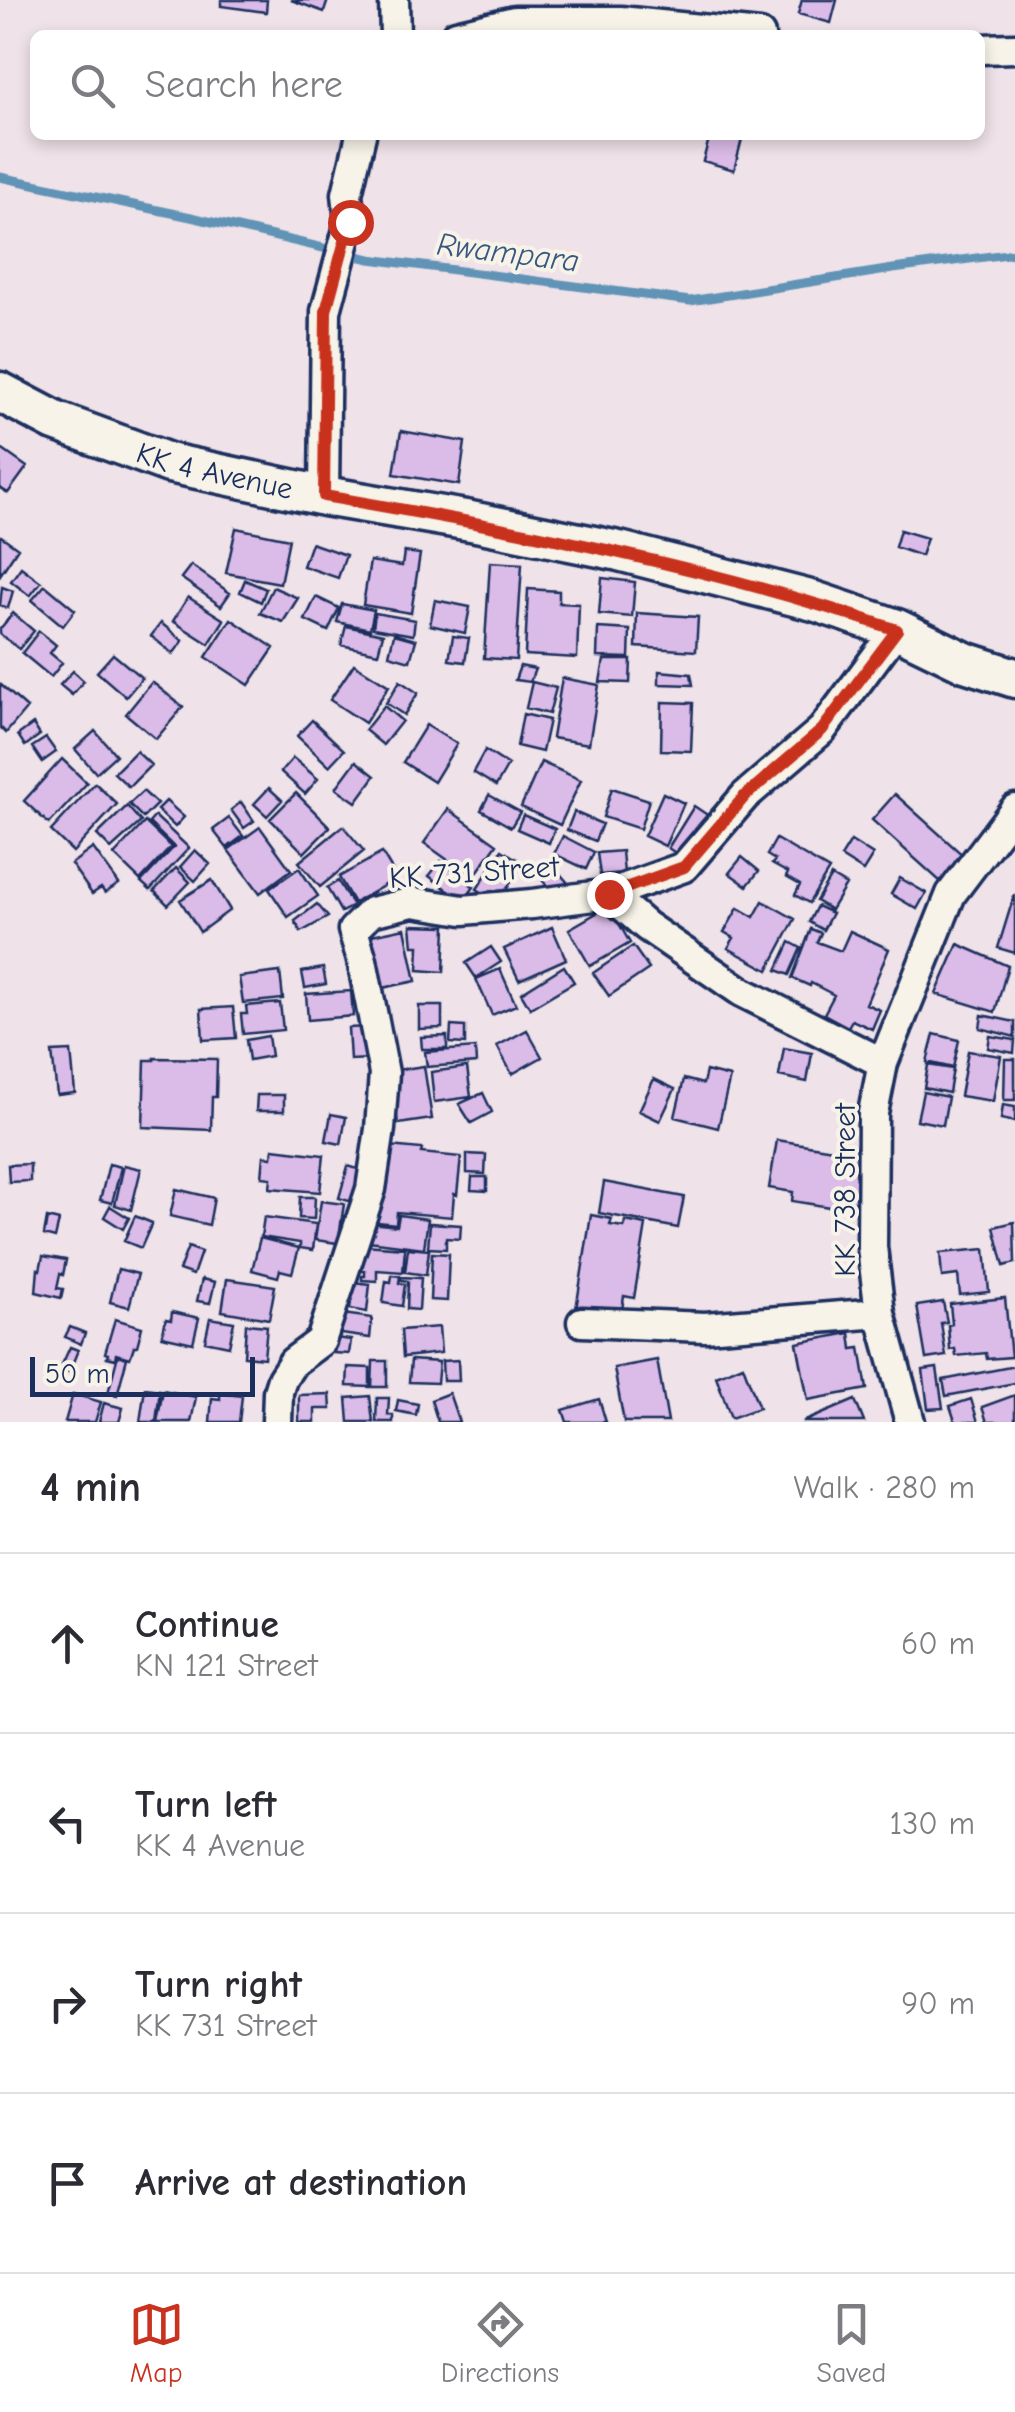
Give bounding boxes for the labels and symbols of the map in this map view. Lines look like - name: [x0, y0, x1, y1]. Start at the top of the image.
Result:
- route start: [328, 200, 374, 246]
- water label: Rwampara: [435, 225, 581, 280]
- street label: KK 4 Avenue: [131, 435, 296, 507]
- street label: KK 731 Street: [388, 849, 561, 896]
- route end: [587, 872, 633, 918]
- street label: KK 738 Street: [828, 1102, 863, 1277]
- scale bar: [30, 1352, 255, 1396]

